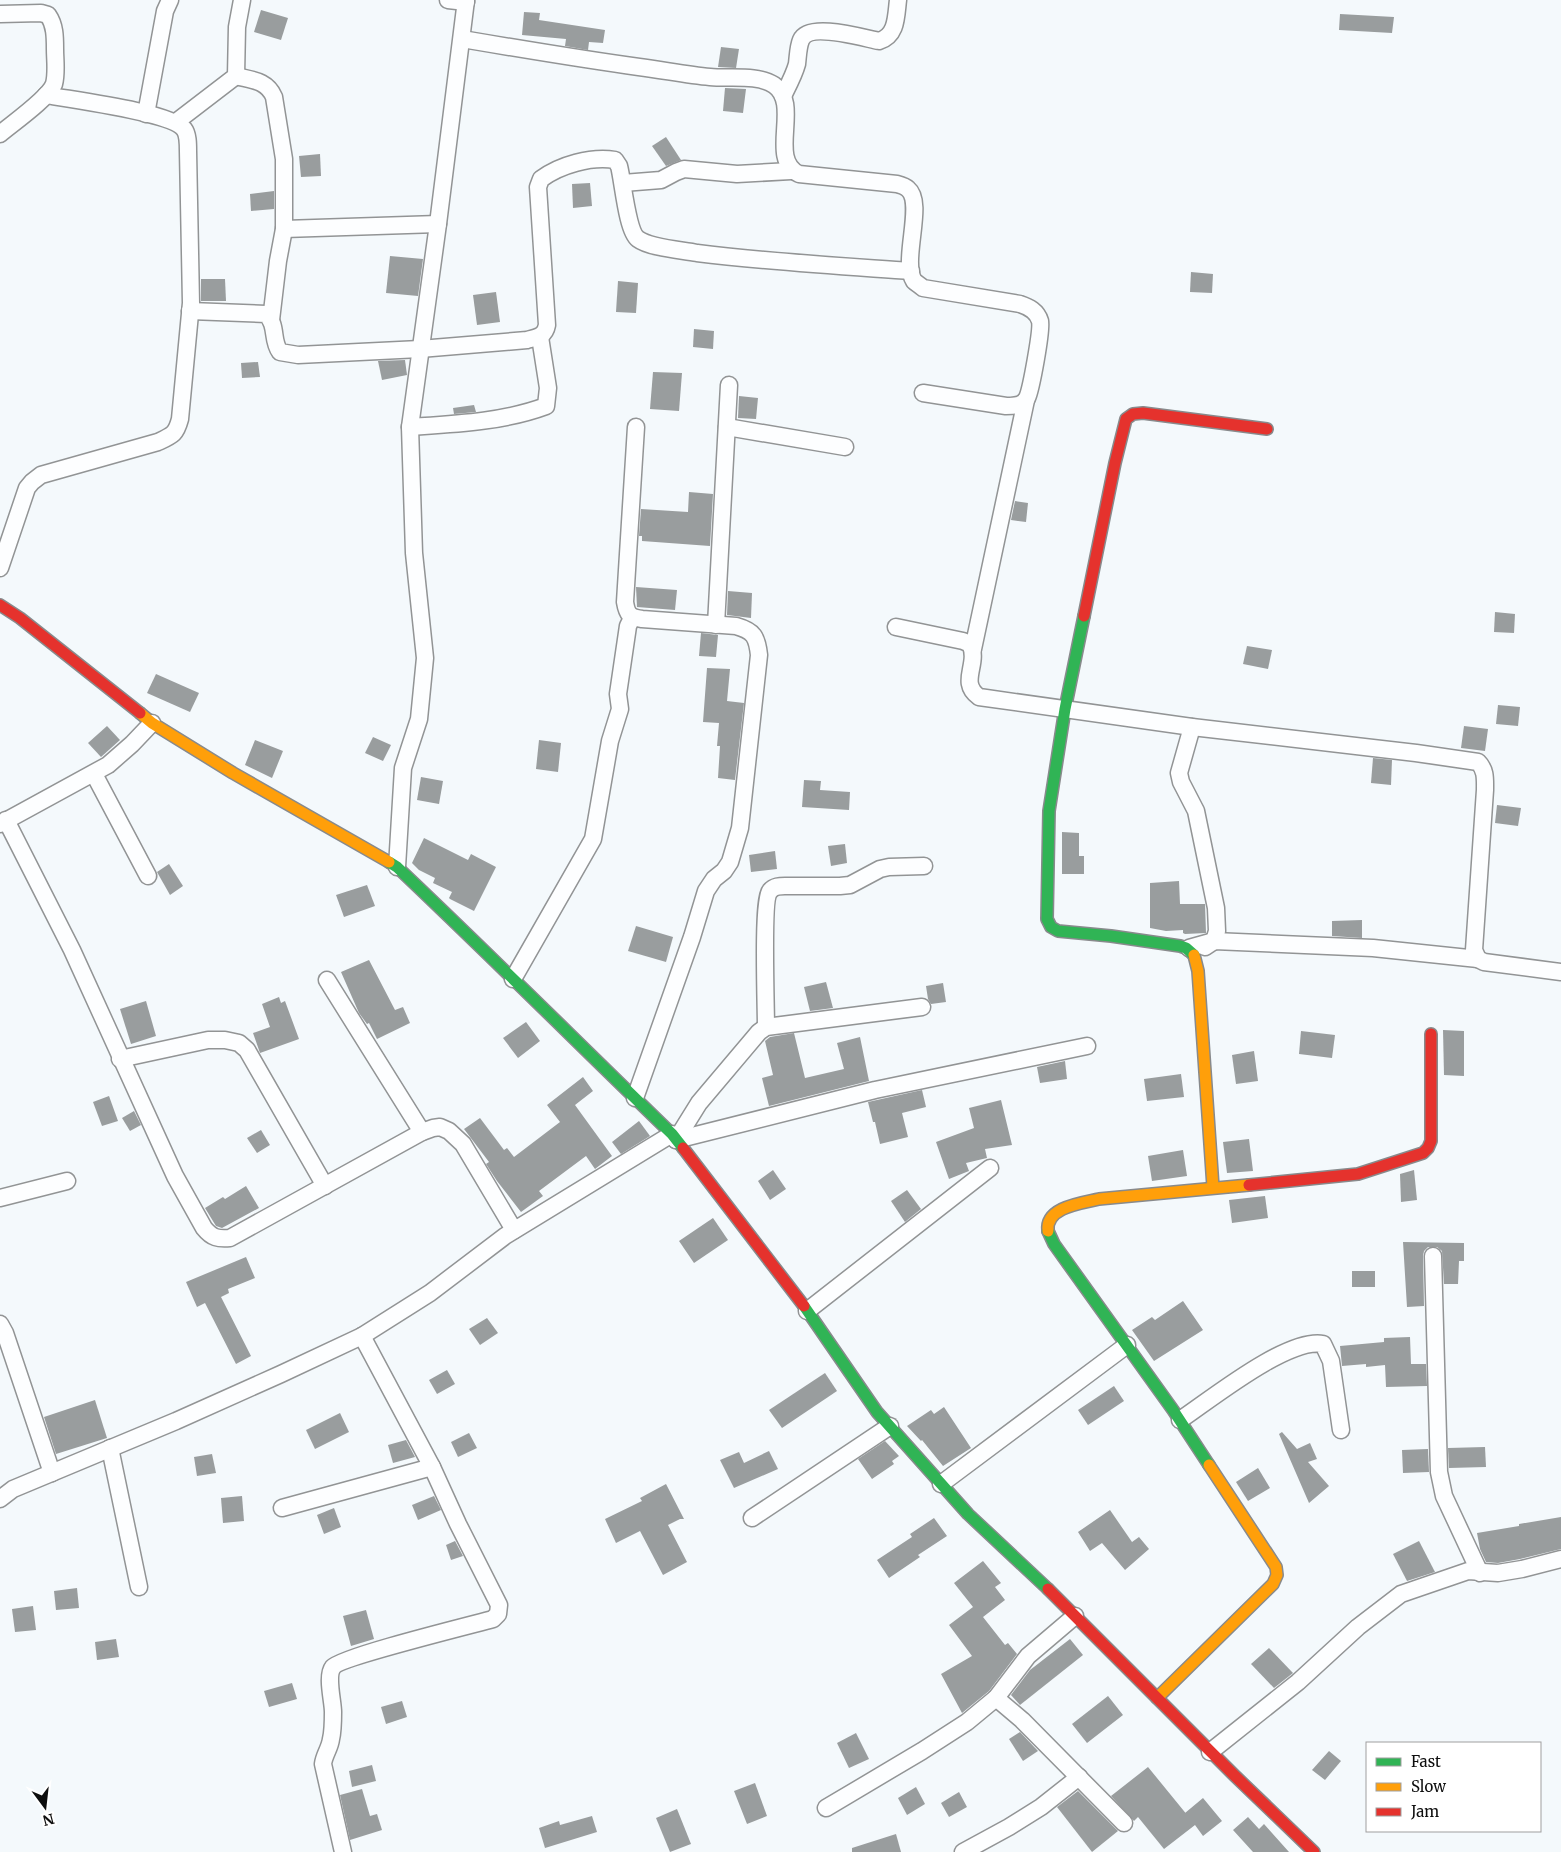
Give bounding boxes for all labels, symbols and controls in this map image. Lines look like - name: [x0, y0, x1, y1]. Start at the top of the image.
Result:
- legend: [1366, 1742, 1541, 1832]
- text: Fast: [1411, 1752, 1441, 1771]
- text: Slow: [1411, 1777, 1446, 1796]
- north arrow: [20, 1782, 70, 1832]
- text: Jam: [1410, 1802, 1439, 1821]
- text: N: [41, 1809, 56, 1830]

